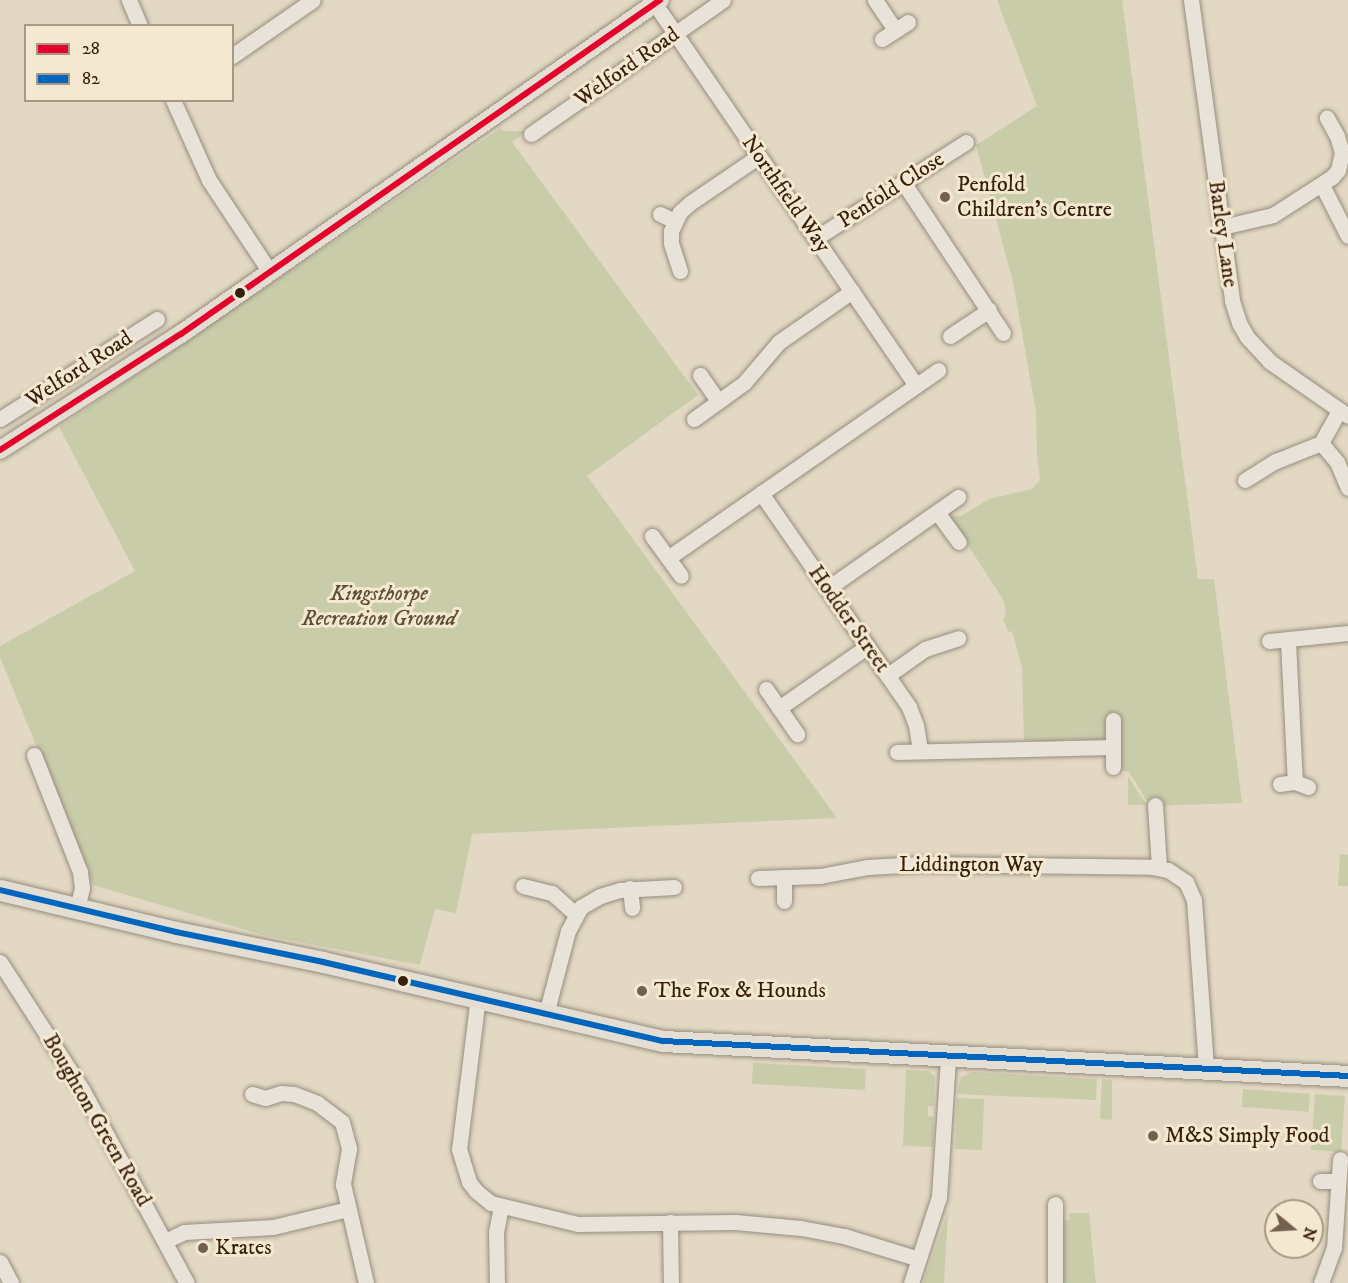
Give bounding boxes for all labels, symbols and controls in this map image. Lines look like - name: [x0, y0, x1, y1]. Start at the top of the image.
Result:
- street label: Welford Road: [570, 21, 684, 113]
- legend: [24, 24, 234, 102]
- text: 28: [82, 38, 100, 60]
- text: 82: [82, 68, 100, 90]
- street label: Northfield Way: [736, 130, 836, 258]
- street label: Penfold Close: [833, 146, 949, 234]
- place label: Penfold Children's Centre: [957, 171, 1112, 222]
- street label: Barley Lane: [1202, 179, 1244, 289]
- marker: Penfold Children's Centre: [938, 190, 952, 204]
- unlabelled marker: [234, 287, 246, 299]
- street label: Welford Road: [21, 325, 137, 413]
- street label: Hodder Street: [802, 560, 896, 678]
- park label: Kingsthorpe Recreation Ground: [302, 580, 456, 632]
- street label: Liddington Way: [899, 852, 1043, 878]
- unlabelled marker: [397, 975, 409, 987]
- place label: The Fox & Hounds: [654, 978, 826, 1004]
- marker: The Fox & Hounds: [635, 984, 649, 998]
- street label: Boughton Green Road: [37, 1029, 157, 1211]
- place label: M&S Simply Food: [1165, 1123, 1330, 1149]
- marker: M&S Simply Food: [1146, 1129, 1160, 1143]
- north arrow: [1264, 1199, 1324, 1259]
- text: N: [1298, 1225, 1321, 1243]
- place label: Krates: [215, 1235, 271, 1261]
- marker: Krates: [196, 1241, 210, 1255]

